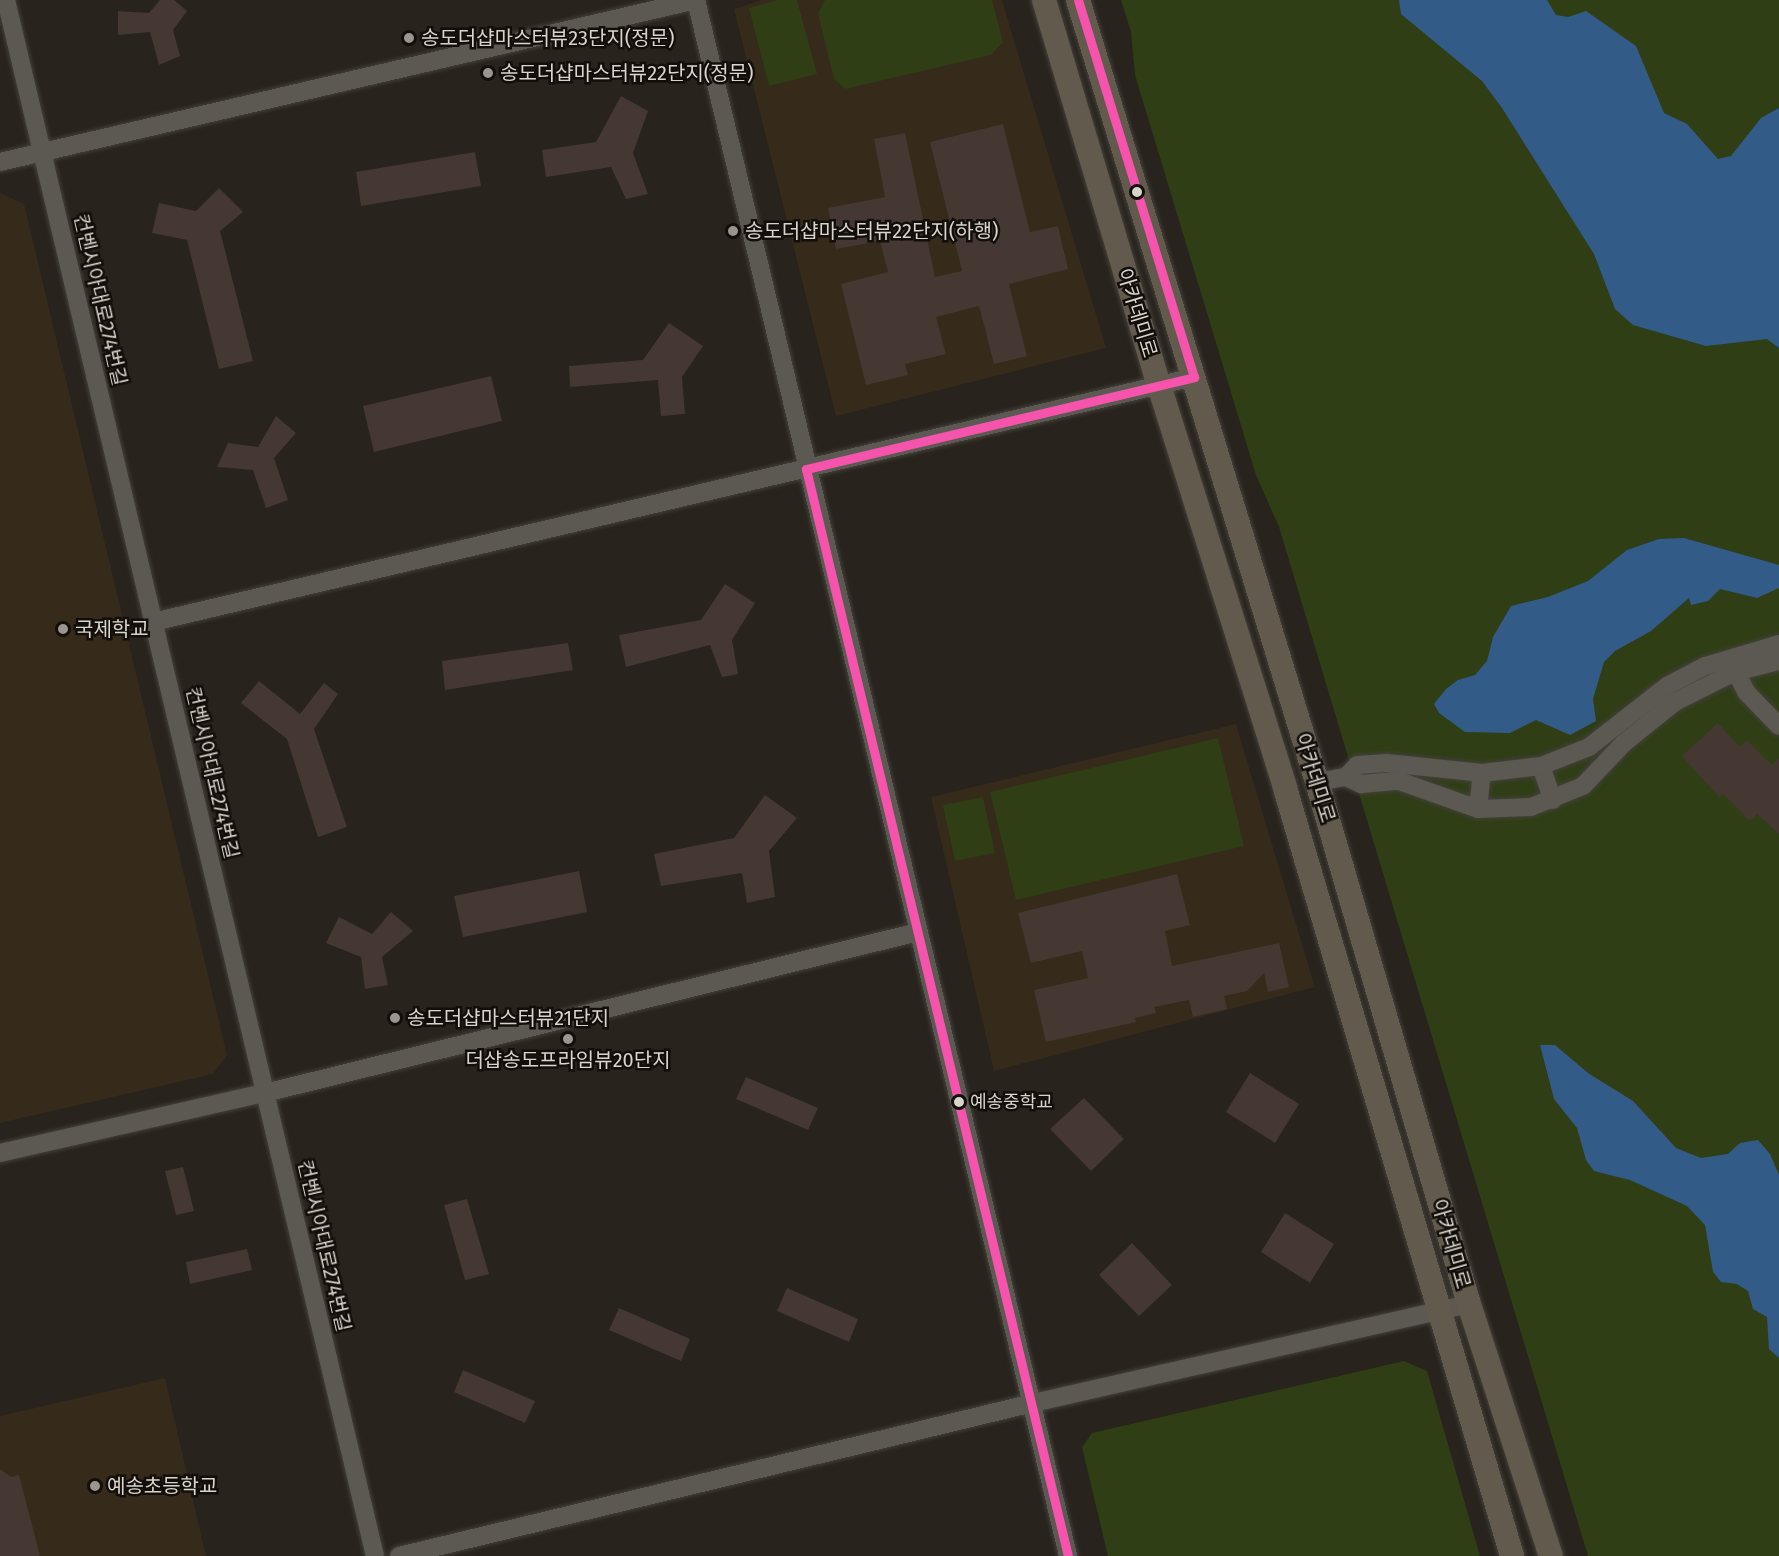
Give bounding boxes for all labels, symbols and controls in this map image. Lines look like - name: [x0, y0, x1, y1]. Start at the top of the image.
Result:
- place label: 송도더샵마스터뷰23단지(정문): [421, 26, 675, 50]
- marker: 송도더샵마스터뷰23단지(정문): [402, 31, 416, 45]
- place label: 송도더샵마스터뷰22단지(정문): [500, 61, 754, 85]
- marker: 송도더샵마스터뷰22단지(정문): [481, 66, 495, 80]
- unlabelled marker: [1131, 186, 1143, 198]
- street label: 컨벤시아대로274번길: [69, 212, 131, 388]
- place label: 송도더샵마스터뷰22단지(하행): [745, 219, 999, 243]
- marker: 송도더샵마스터뷰22단지(하행): [726, 224, 740, 238]
- street label: 아카데미로: [1112, 266, 1162, 360]
- place label: 국제학교: [75, 617, 149, 641]
- marker: 국제학교: [56, 622, 70, 636]
- street label: 컨벤시아대로274번길: [181, 685, 243, 861]
- street label: 아카데미로: [1290, 731, 1340, 825]
- place label: 송도더샵마스터뷰21단지: [407, 1006, 609, 1030]
- marker: 송도더샵마스터뷰21단지: [388, 1011, 402, 1025]
- marker: 더샵송도프라임뷰20단지: [561, 1032, 575, 1046]
- place label: 더샵송도프라임뷰20단지: [465, 1048, 671, 1072]
- place label: 예송중학교: [970, 1091, 1053, 1113]
- marker: 예송중학교: [953, 1096, 965, 1108]
- street label: 컨벤시아대로274번길: [293, 1158, 355, 1334]
- street label: 아카데미로: [1427, 1196, 1475, 1292]
- place label: 예송초등학교: [107, 1474, 217, 1498]
- marker: 예송초등학교: [88, 1479, 102, 1493]

